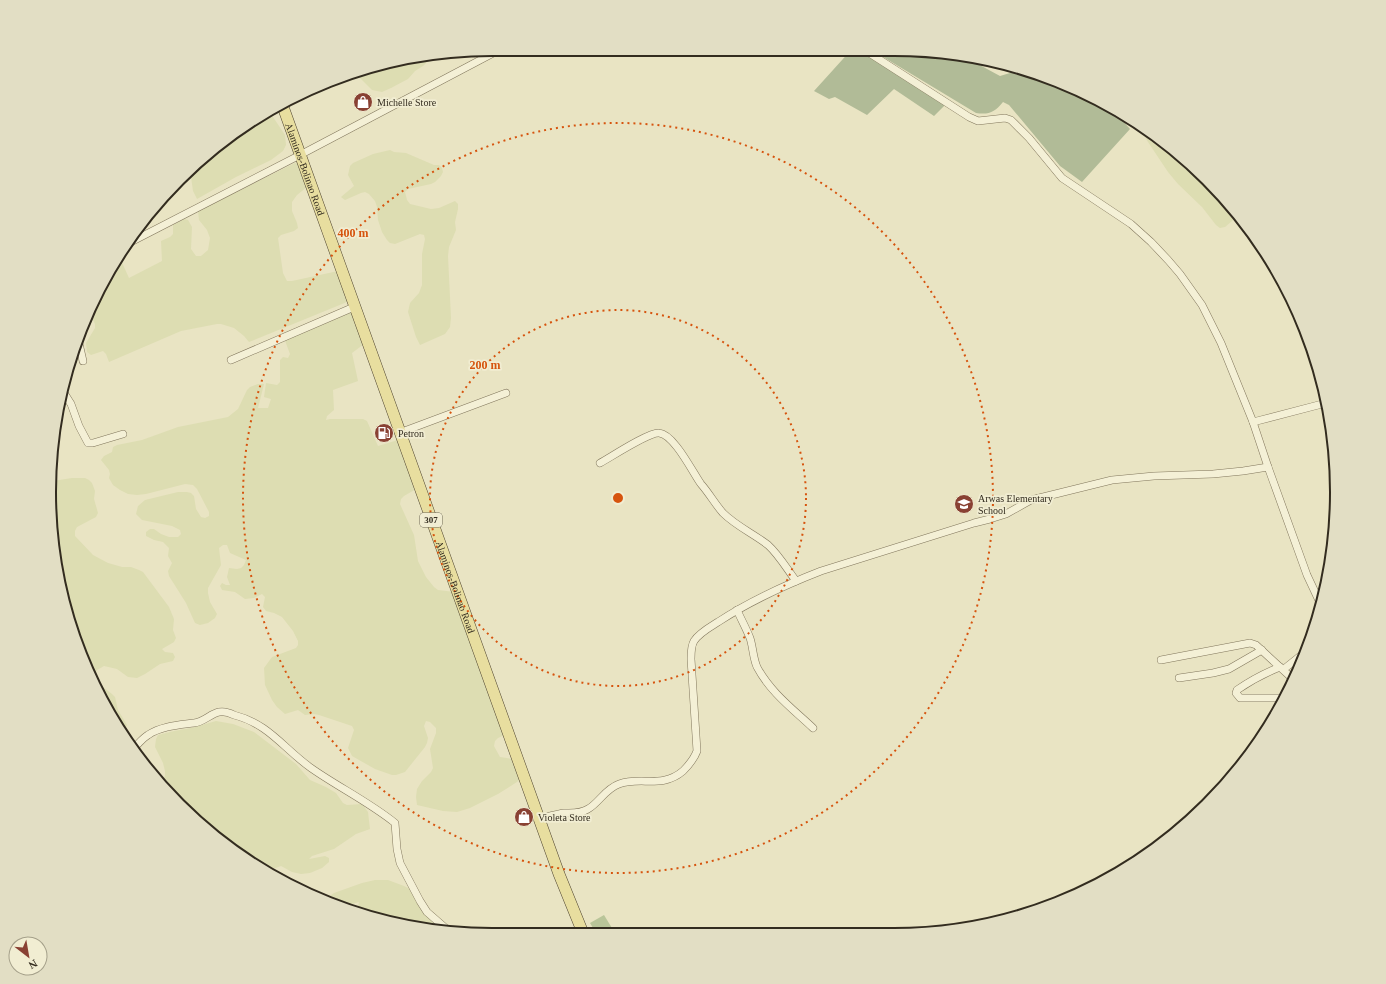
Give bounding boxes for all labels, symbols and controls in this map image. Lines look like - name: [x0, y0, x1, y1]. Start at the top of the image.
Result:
- shop icon: Michelle Store: [352, 91, 374, 113]
- place label: Michelle Store: [377, 97, 437, 108]
- street label: Alaminos-Bolinao Road: [284, 121, 327, 217]
- text: 400 m: [338, 226, 369, 240]
- text: 200 m: [470, 358, 501, 372]
- fuel station icon: Petron: [373, 422, 395, 444]
- place label: Petron: [398, 428, 424, 439]
- centre of rings: [611, 491, 625, 505]
- school or university icon: Arwas Elementary School: [953, 493, 975, 515]
- place label: Arwas Elementary School: [978, 493, 1053, 516]
- road number: 307: [420, 513, 442, 527]
- street label: Alaminos-Bolinao Road: [434, 539, 477, 634]
- shop icon: Violeta Store: [513, 806, 535, 828]
- place label: Violeta Store: [538, 812, 591, 823]
- north arrow: [8, 936, 48, 976]
- text: N: [27, 957, 40, 972]

